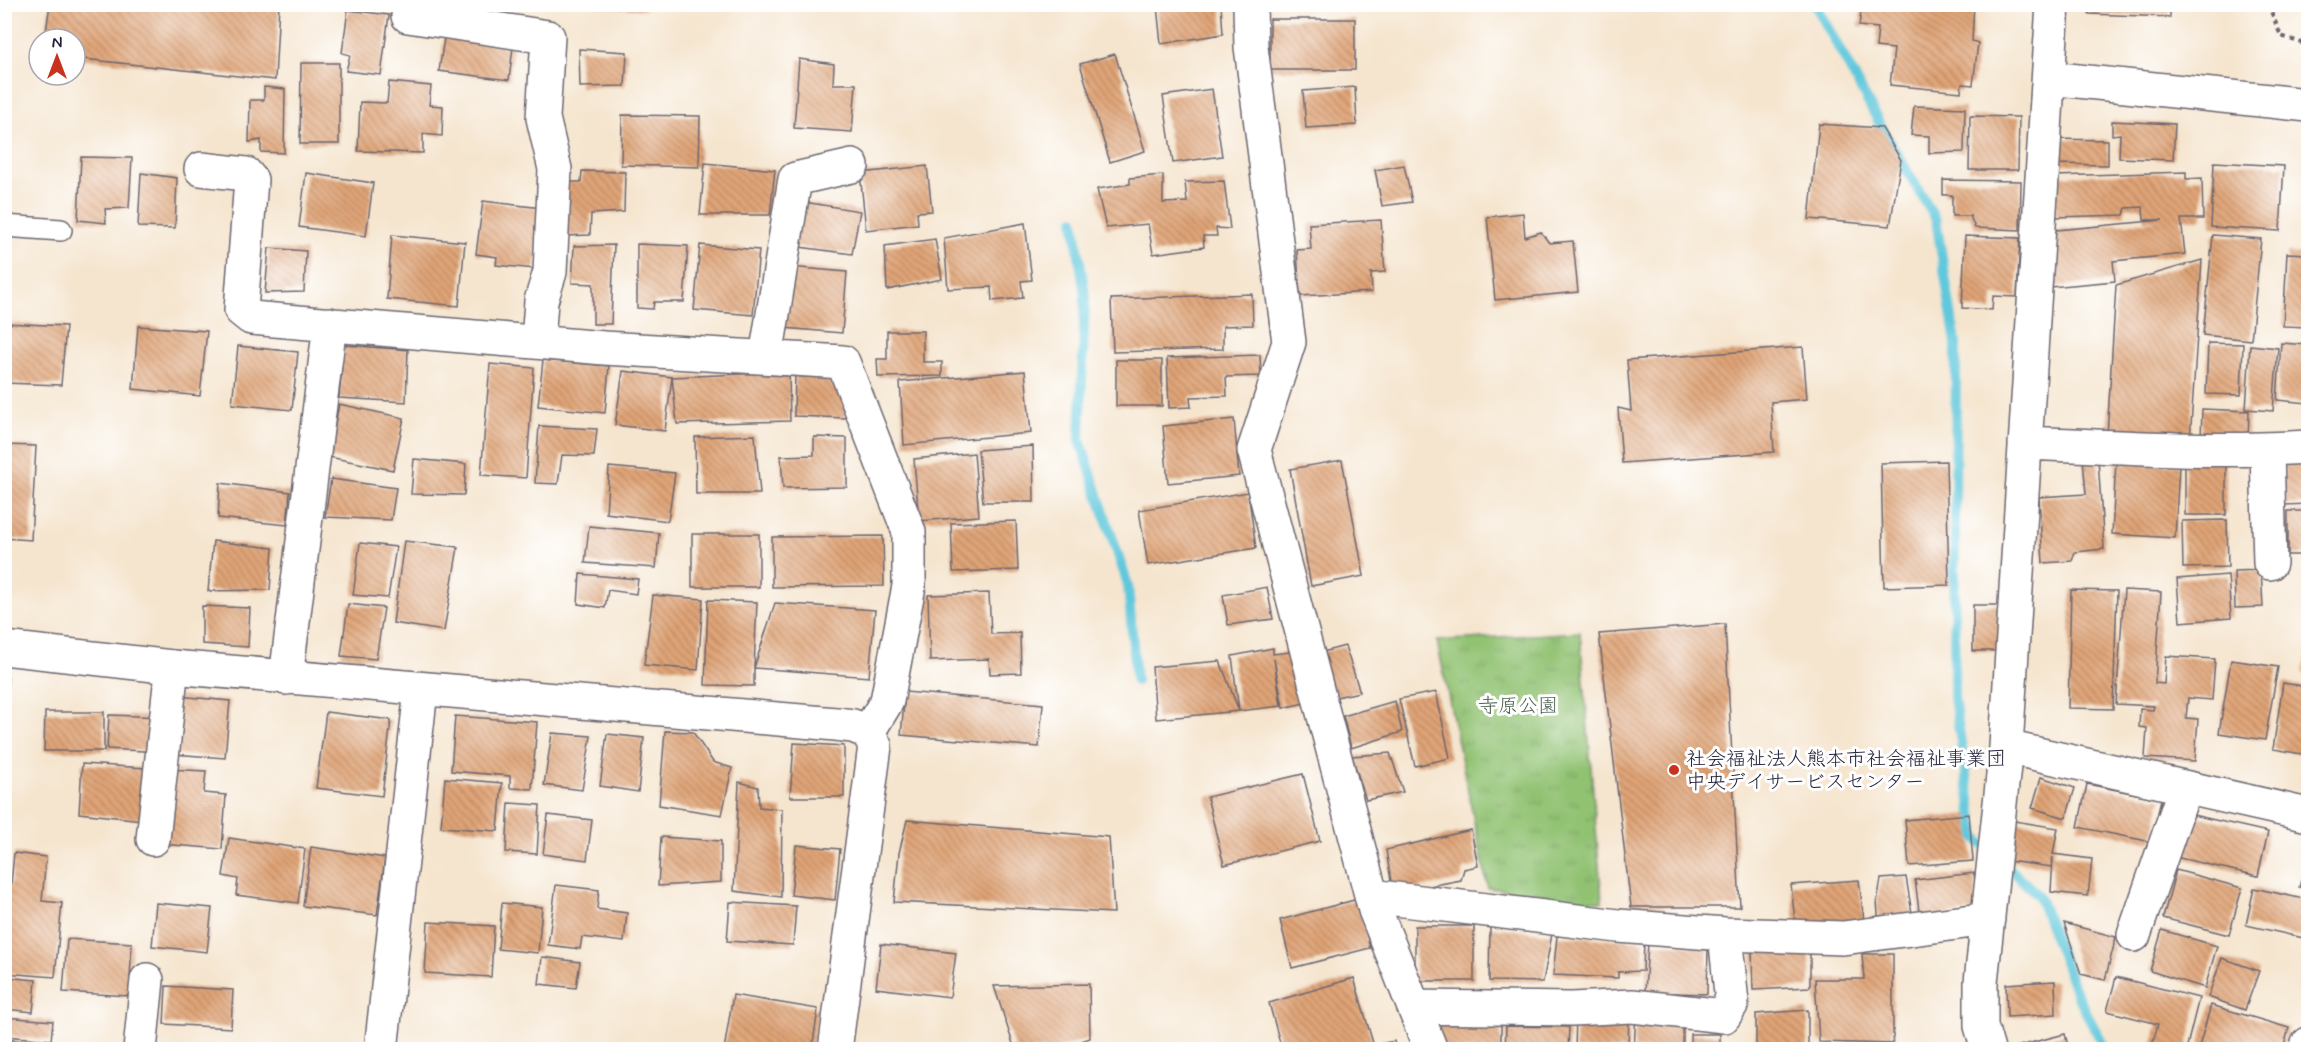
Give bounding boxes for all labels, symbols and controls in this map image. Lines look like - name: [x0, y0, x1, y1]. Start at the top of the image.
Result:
- north arrow: [27, 27, 87, 87]
- text: N: [52, 33, 62, 54]
- park label: 寺原公園: [1478, 693, 1558, 720]
- place label: 社会福祉法人熊本市社会福祉事業団 中央デイサービスセンター: [1686, 746, 2006, 796]
- marker: 社会福祉法人熊本市社会福祉事業団 中央デイサービスセンター: [1667, 763, 1681, 777]

